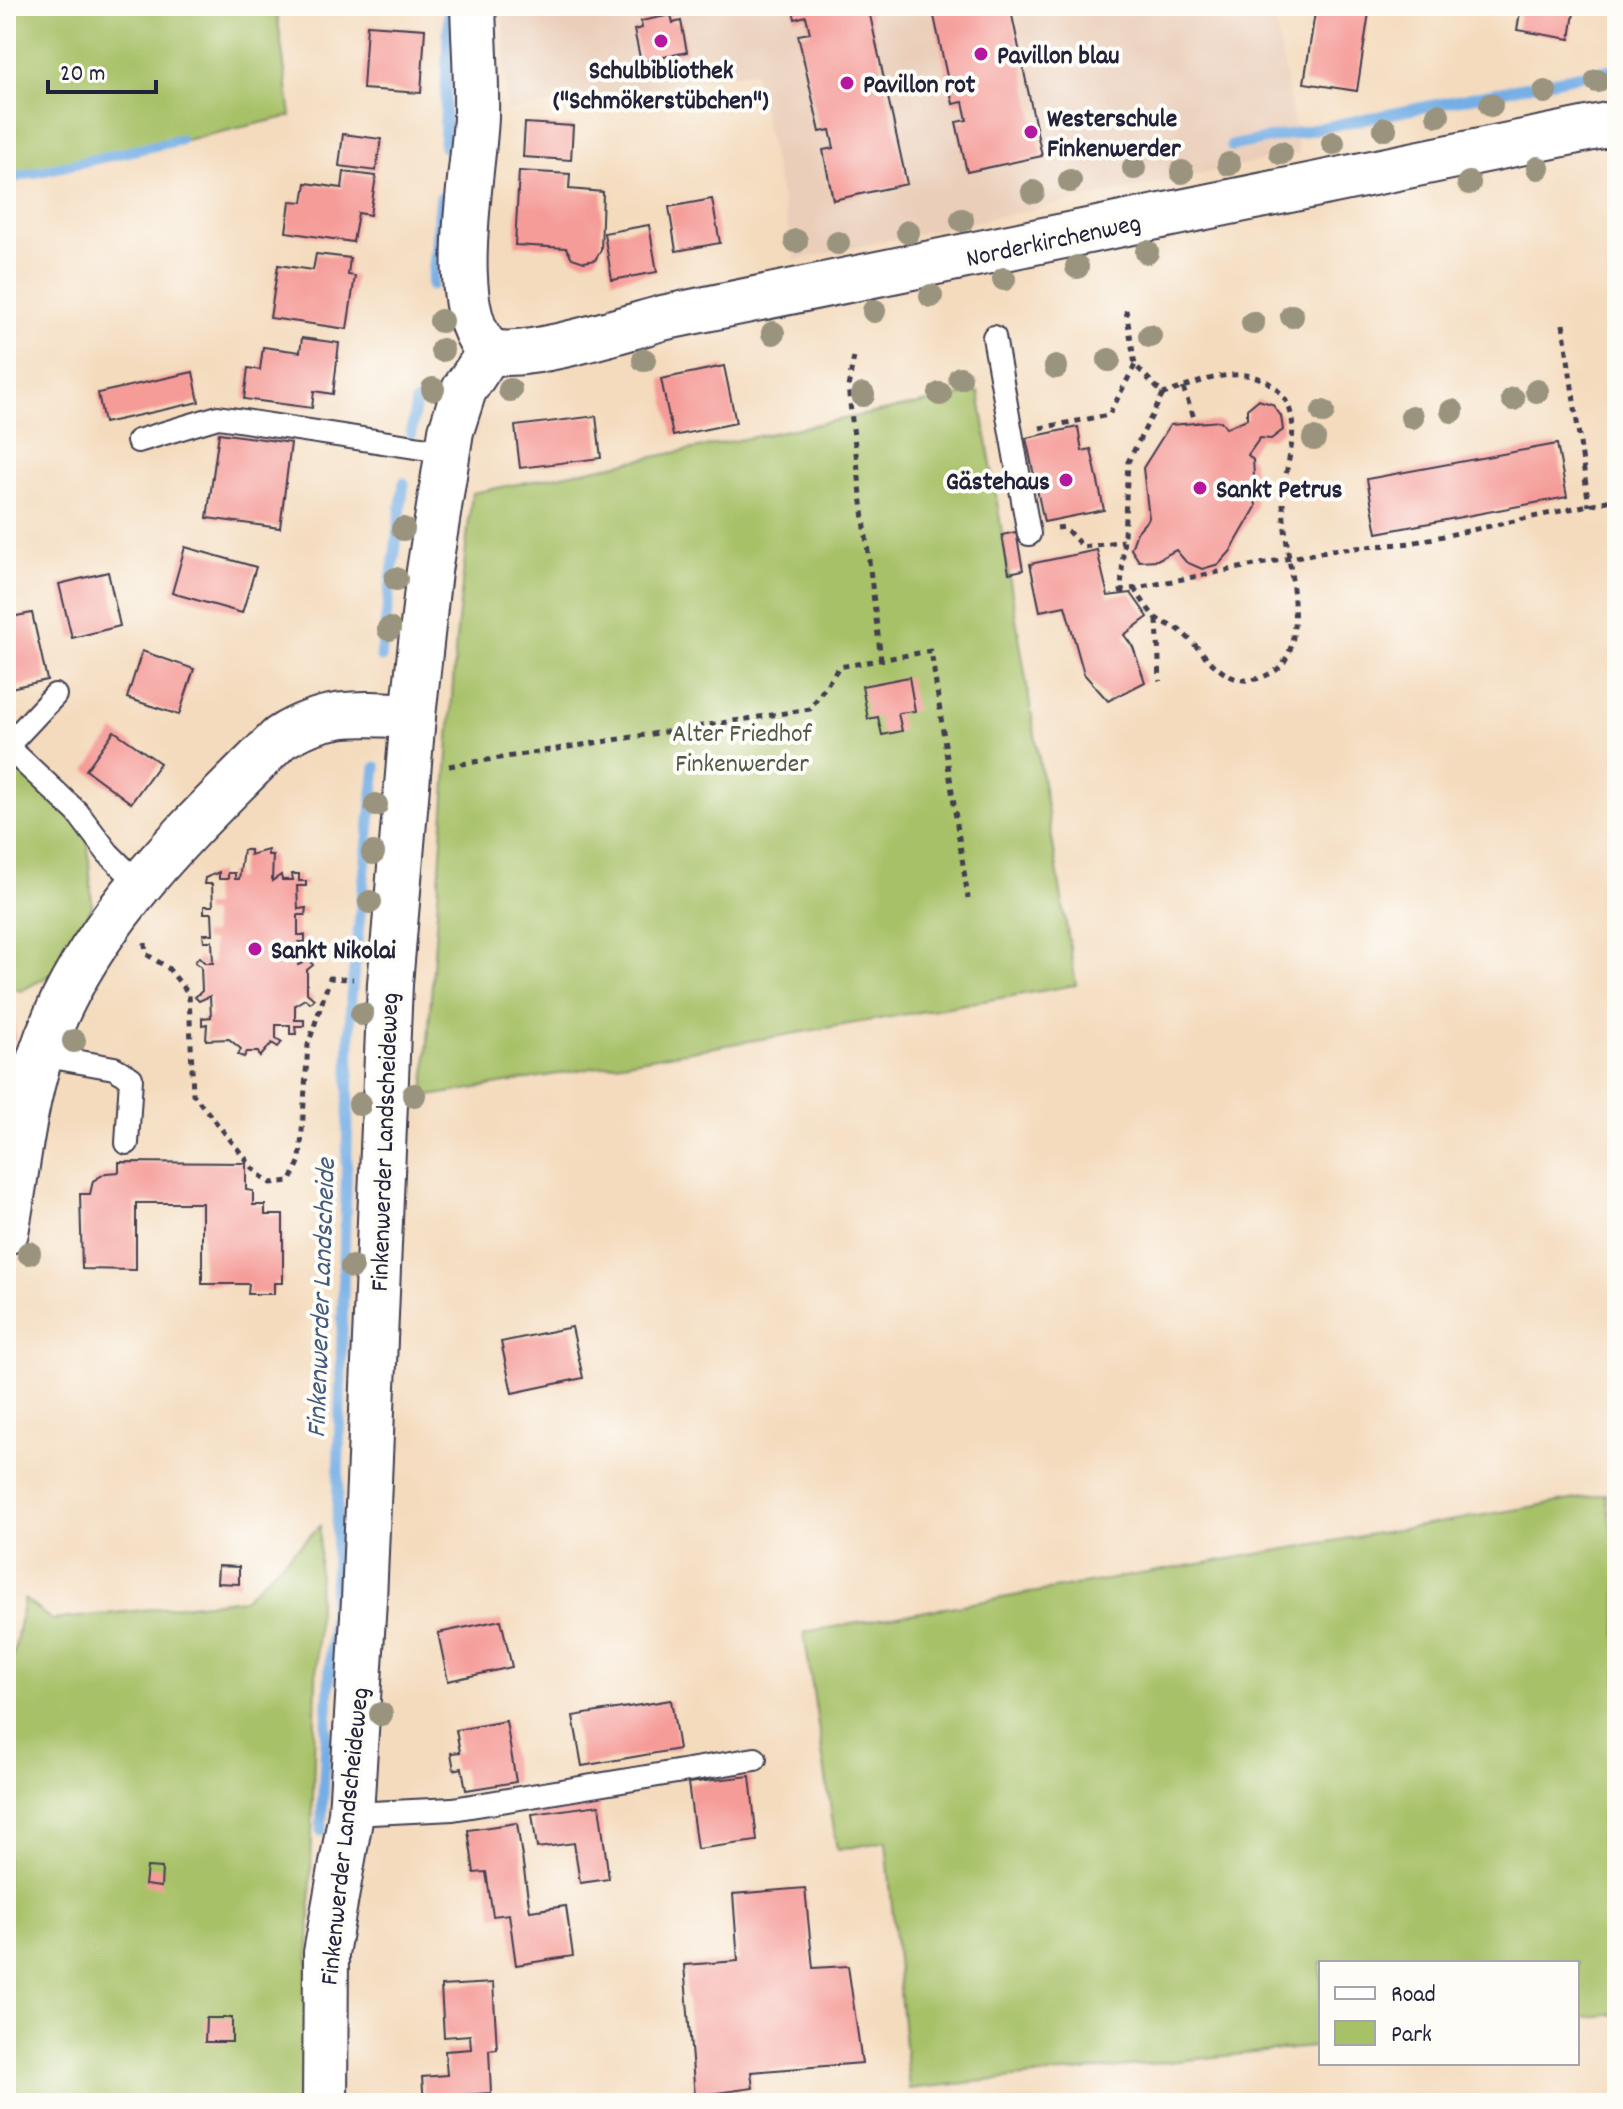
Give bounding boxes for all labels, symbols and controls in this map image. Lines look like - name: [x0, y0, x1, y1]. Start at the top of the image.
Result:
- marker: Schulbibliothek ("Schmökerstübchen"): [652, 32, 670, 50]
- place label: Pavillon blau: [997, 39, 1119, 76]
- scale bar: [48, 44, 156, 94]
- marker: Pavillon blau: [972, 45, 990, 63]
- place label: Schulbibliothek ("Schmökerstübchen"): [553, 54, 769, 121]
- text: 20 m: [60, 58, 106, 92]
- place label: Pavillon rot: [863, 68, 976, 105]
- marker: Pavillon rot: [838, 74, 856, 92]
- place label: Westerschule Finkenwerder: [1047, 102, 1181, 169]
- marker: Westerschule Finkenwerder: [1022, 123, 1040, 141]
- street label: Norderkirchenweg: [963, 206, 1145, 279]
- place label: Gästehaus: [946, 465, 1050, 502]
- marker: Gästehaus: [1057, 471, 1075, 489]
- place label: Sankt Petrus: [1216, 473, 1343, 510]
- marker: Sankt Petrus: [1191, 479, 1209, 497]
- park label: Alter Friedhof Finkenwerder: [672, 717, 812, 784]
- place label: Sankt Nikolai: [271, 934, 396, 971]
- marker: Sankt Nikolai: [246, 940, 264, 958]
- street label: Finkenwerder Landscheideweg: [363, 992, 410, 1292]
- water label: Finkenwerder Landscheide: [299, 1156, 349, 1439]
- street label: Finkenwerder Landscheideweg: [312, 1686, 381, 1987]
- legend: [1319, 1961, 1579, 2065]
- text: Road: [1391, 1979, 1436, 2013]
- text: Park: [1391, 2019, 1432, 2053]

